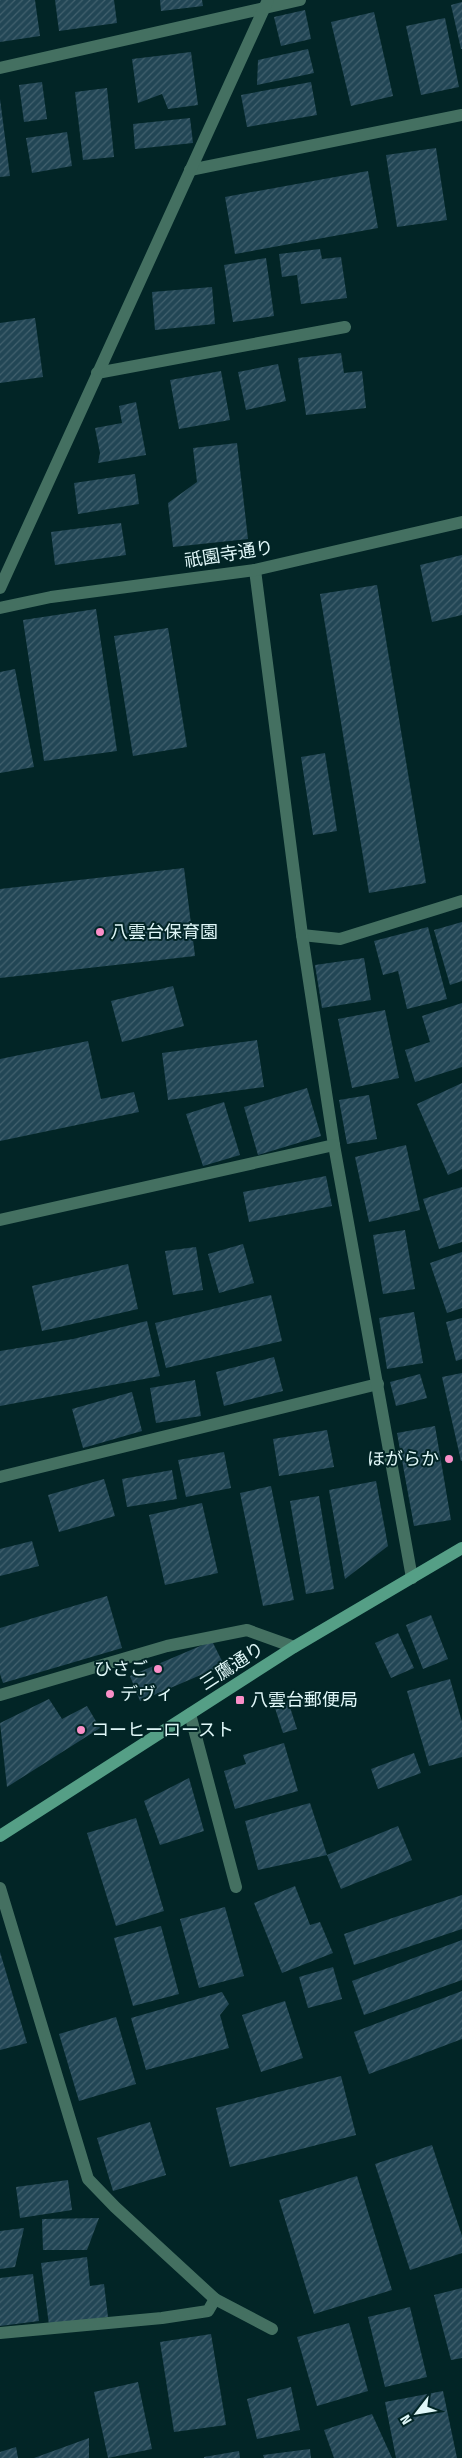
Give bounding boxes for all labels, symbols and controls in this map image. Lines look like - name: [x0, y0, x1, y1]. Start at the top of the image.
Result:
- street label: 祇園寺通り: [183, 536, 275, 572]
- place label: 八雲台保育園: [110, 921, 218, 943]
- marker: 八雲台保育園: [94, 926, 106, 938]
- place label: ほがらか: [367, 1448, 439, 1470]
- marker: ほがらか: [443, 1453, 455, 1465]
- street label: 三鷹通り: [196, 1637, 268, 1695]
- place label: ひさご: [94, 1658, 148, 1680]
- marker: ひさご: [152, 1663, 164, 1675]
- place label: デヴィ: [120, 1683, 174, 1705]
- marker: デヴィ: [104, 1688, 116, 1700]
- place label: 八雲台郵便局: [250, 1689, 358, 1711]
- marker: 八雲台郵便局: [234, 1694, 246, 1706]
- place label: コーヒーロースト: [91, 1719, 234, 1741]
- marker: コーヒーロースト: [75, 1724, 87, 1736]
- north arrow: [392, 2388, 442, 2438]
- text: N: [397, 2411, 416, 2427]

